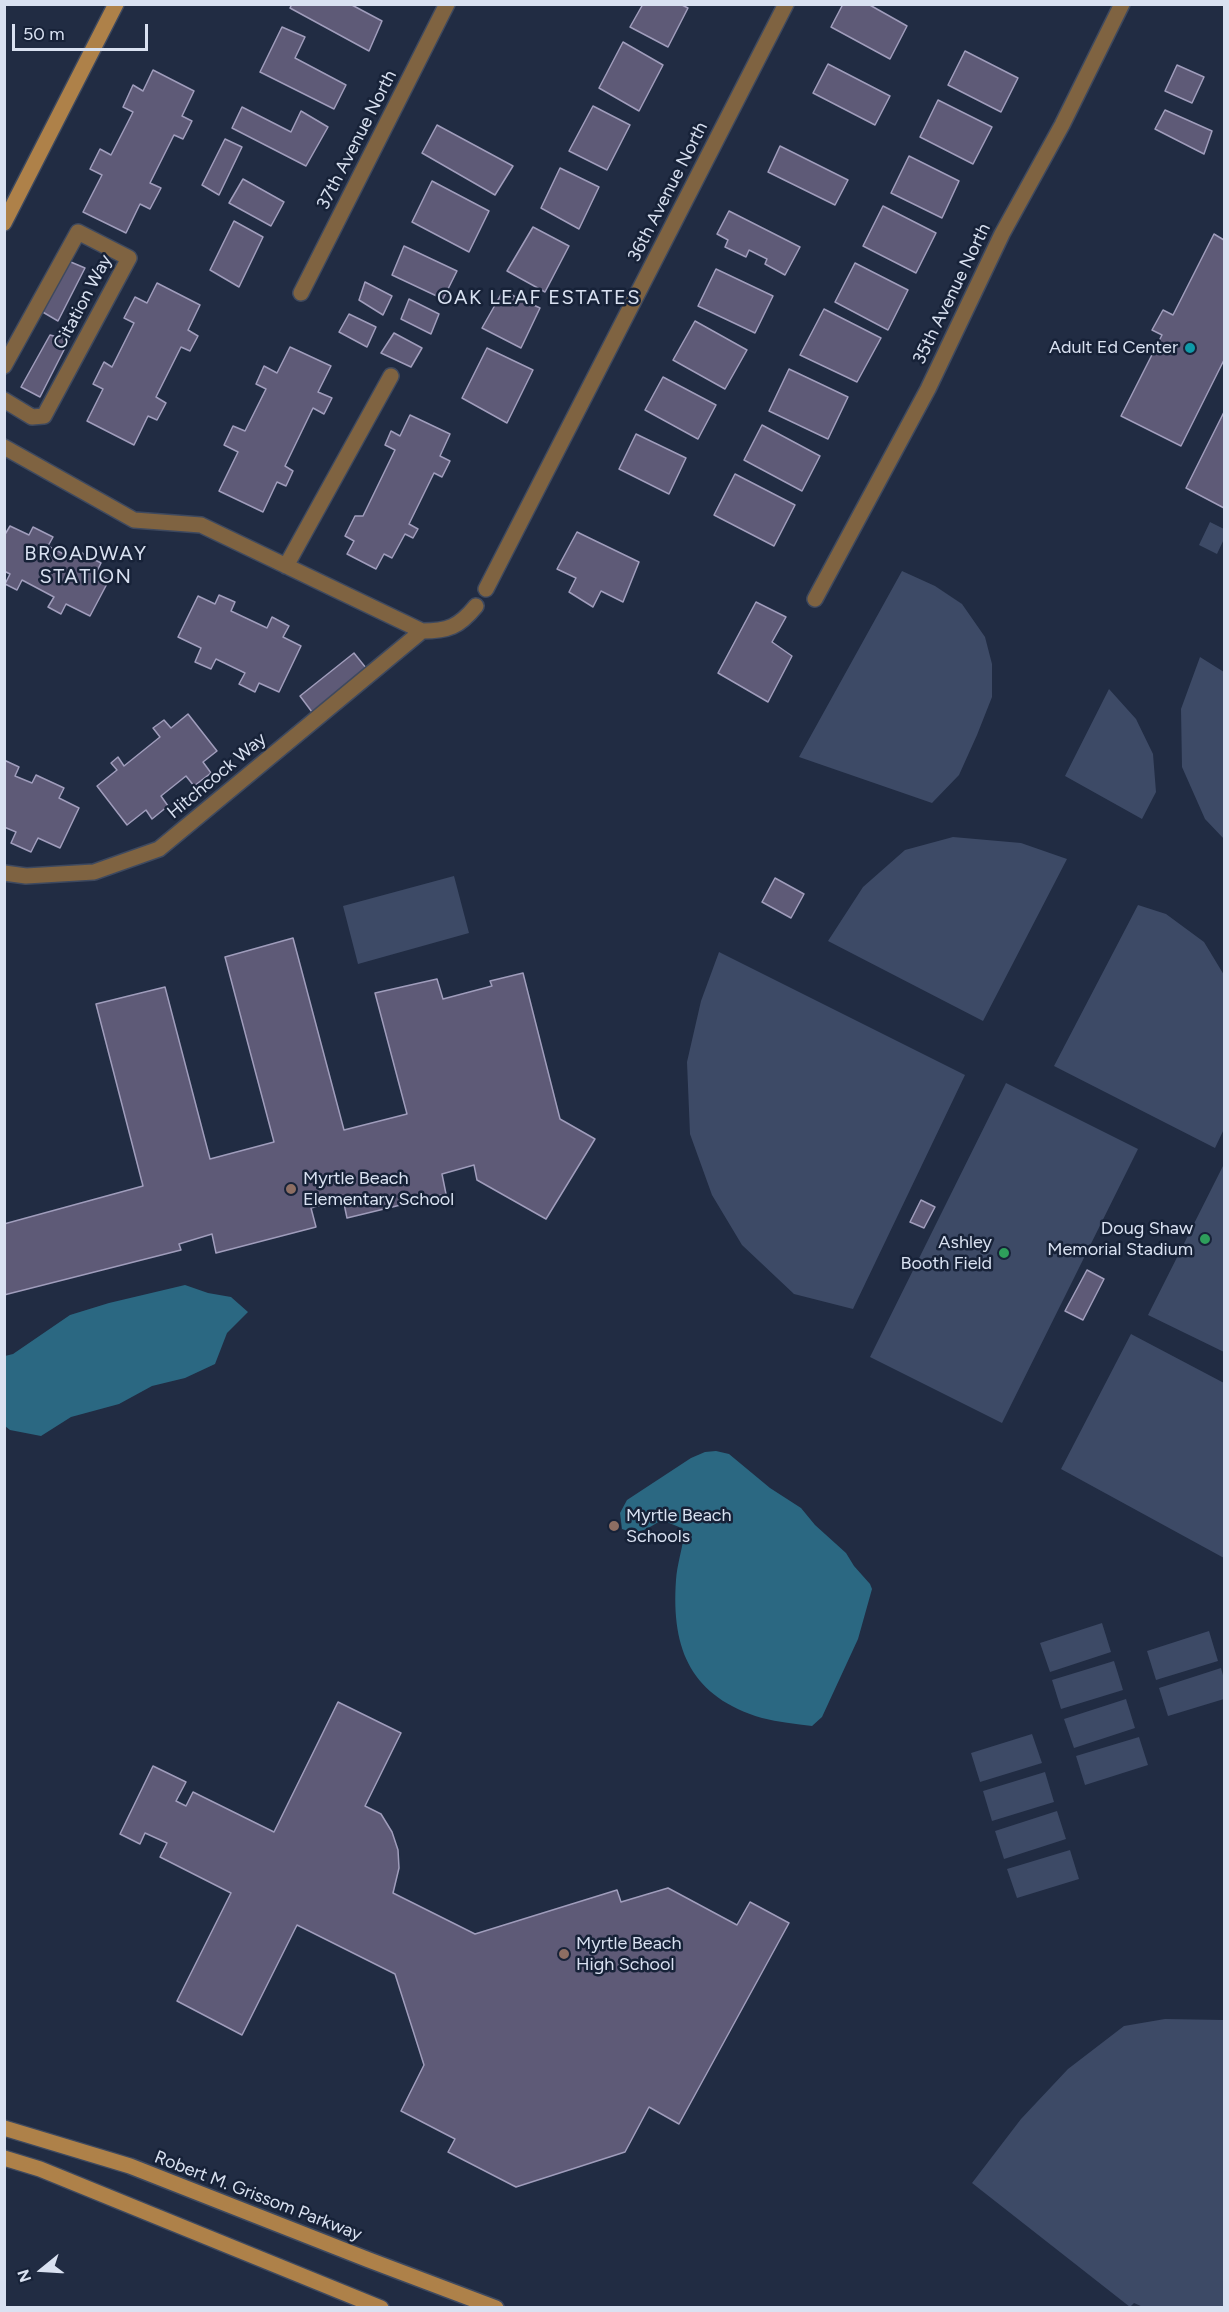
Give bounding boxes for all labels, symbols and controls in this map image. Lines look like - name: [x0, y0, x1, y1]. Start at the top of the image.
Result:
- scale bar: [15, 12, 152, 50]
- text: 50 m: [23, 23, 65, 45]
- street label: 37th Avenue North: [313, 67, 401, 213]
- street label: 36th Avenue North: [623, 119, 713, 265]
- street label: 35th Avenue North: [909, 220, 995, 368]
- street label: Citation Way: [49, 251, 117, 353]
- district label: OAK LEAF ESTATES: [437, 286, 641, 310]
- place label: Adult Ed Center: [1049, 337, 1178, 359]
- marker: Adult Ed Center: [1183, 341, 1197, 355]
- district label: BROADWAY STATION: [24, 542, 148, 589]
- street label: Hitchcock Way: [163, 728, 271, 824]
- place label: Myrtle Beach Elementary School: [303, 1168, 454, 1210]
- marker: Myrtle Beach Elementary School: [284, 1182, 298, 1196]
- place label: Doug Shaw Memorial Stadium: [1047, 1218, 1193, 1260]
- place label: Ashley Booth Field: [901, 1232, 992, 1274]
- marker: Doug Shaw Memorial Stadium: [1198, 1232, 1212, 1246]
- marker: Ashley Booth Field: [997, 1246, 1011, 1260]
- place label: Myrtle Beach Schools: [626, 1505, 732, 1547]
- marker: Myrtle Beach Schools: [607, 1519, 621, 1533]
- place label: Myrtle Beach High School: [576, 1933, 682, 1976]
- marker: Myrtle Beach High School: [557, 1947, 571, 1961]
- street label: Robert M. Grissom Parkway: [151, 2146, 365, 2246]
- north arrow: [12, 2240, 72, 2300]
- text: N: [13, 2267, 35, 2285]

